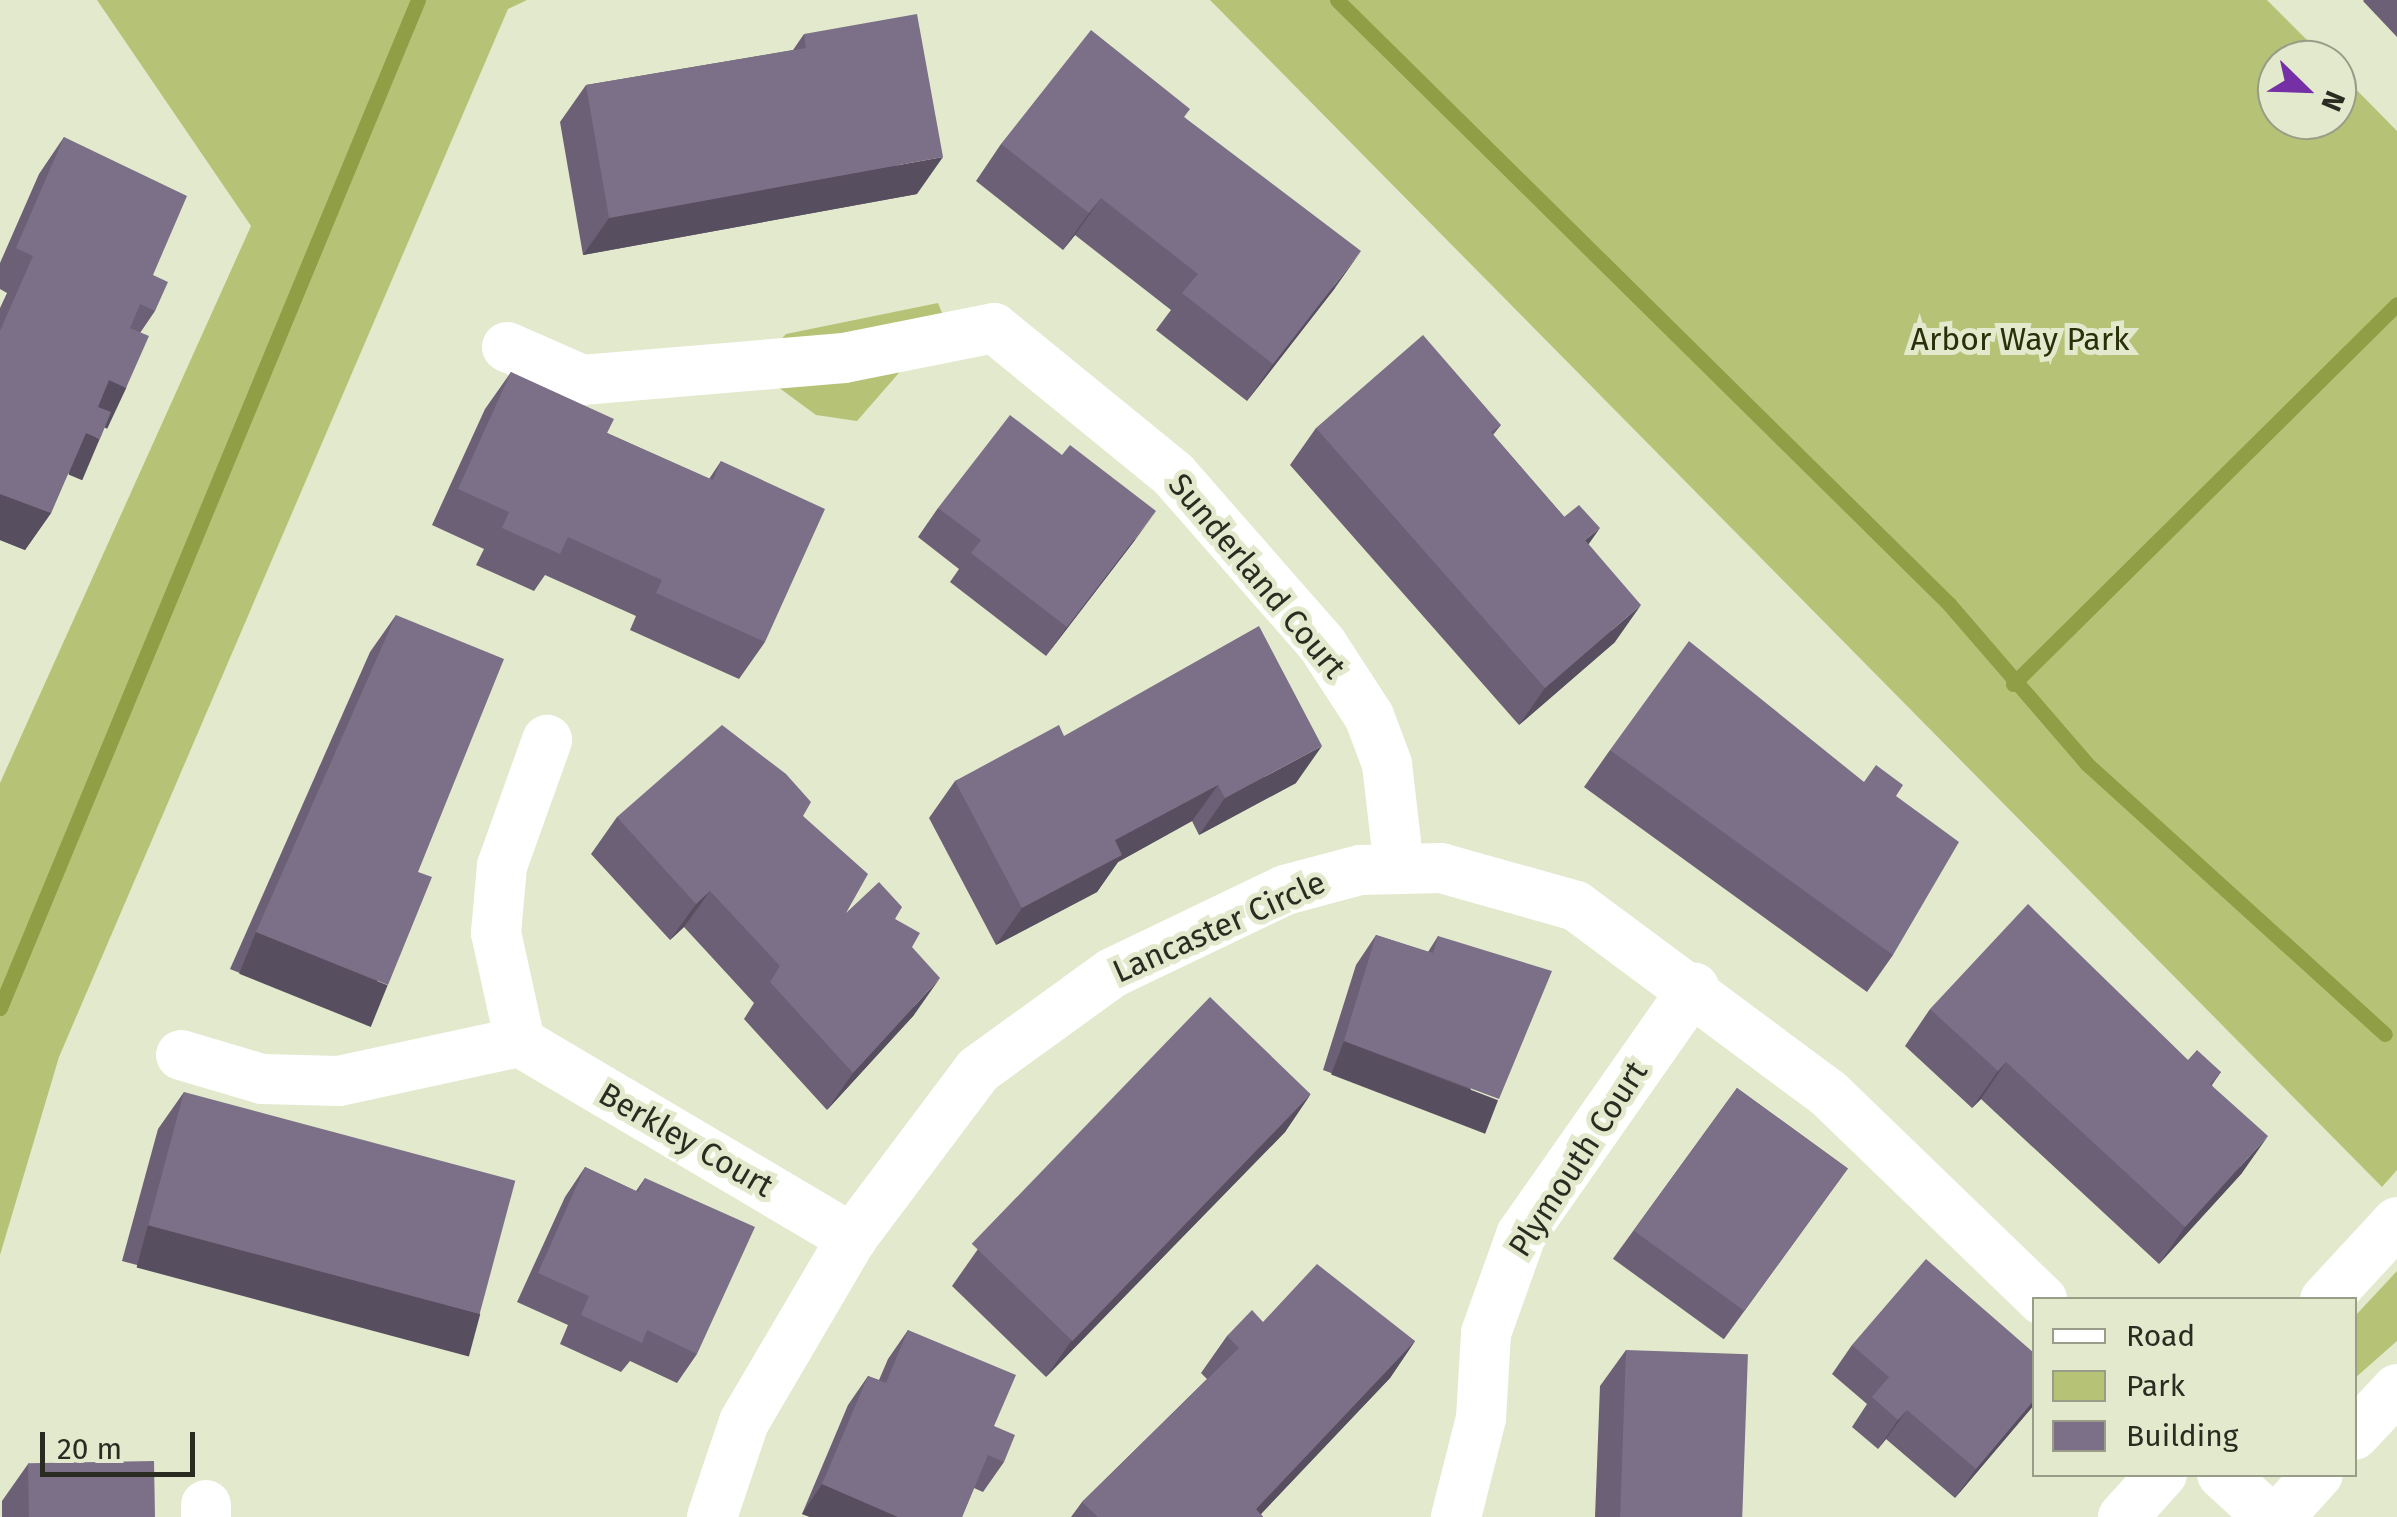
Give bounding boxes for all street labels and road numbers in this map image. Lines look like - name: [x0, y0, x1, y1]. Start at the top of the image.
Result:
- street label: Sunderland Court: [1160, 466, 1354, 686]
- street label: Lancaster Circle: [1107, 863, 1331, 991]
- street label: Plymouth Court: [1501, 1054, 1655, 1264]
- street label: Berkley Court: [592, 1075, 780, 1205]

